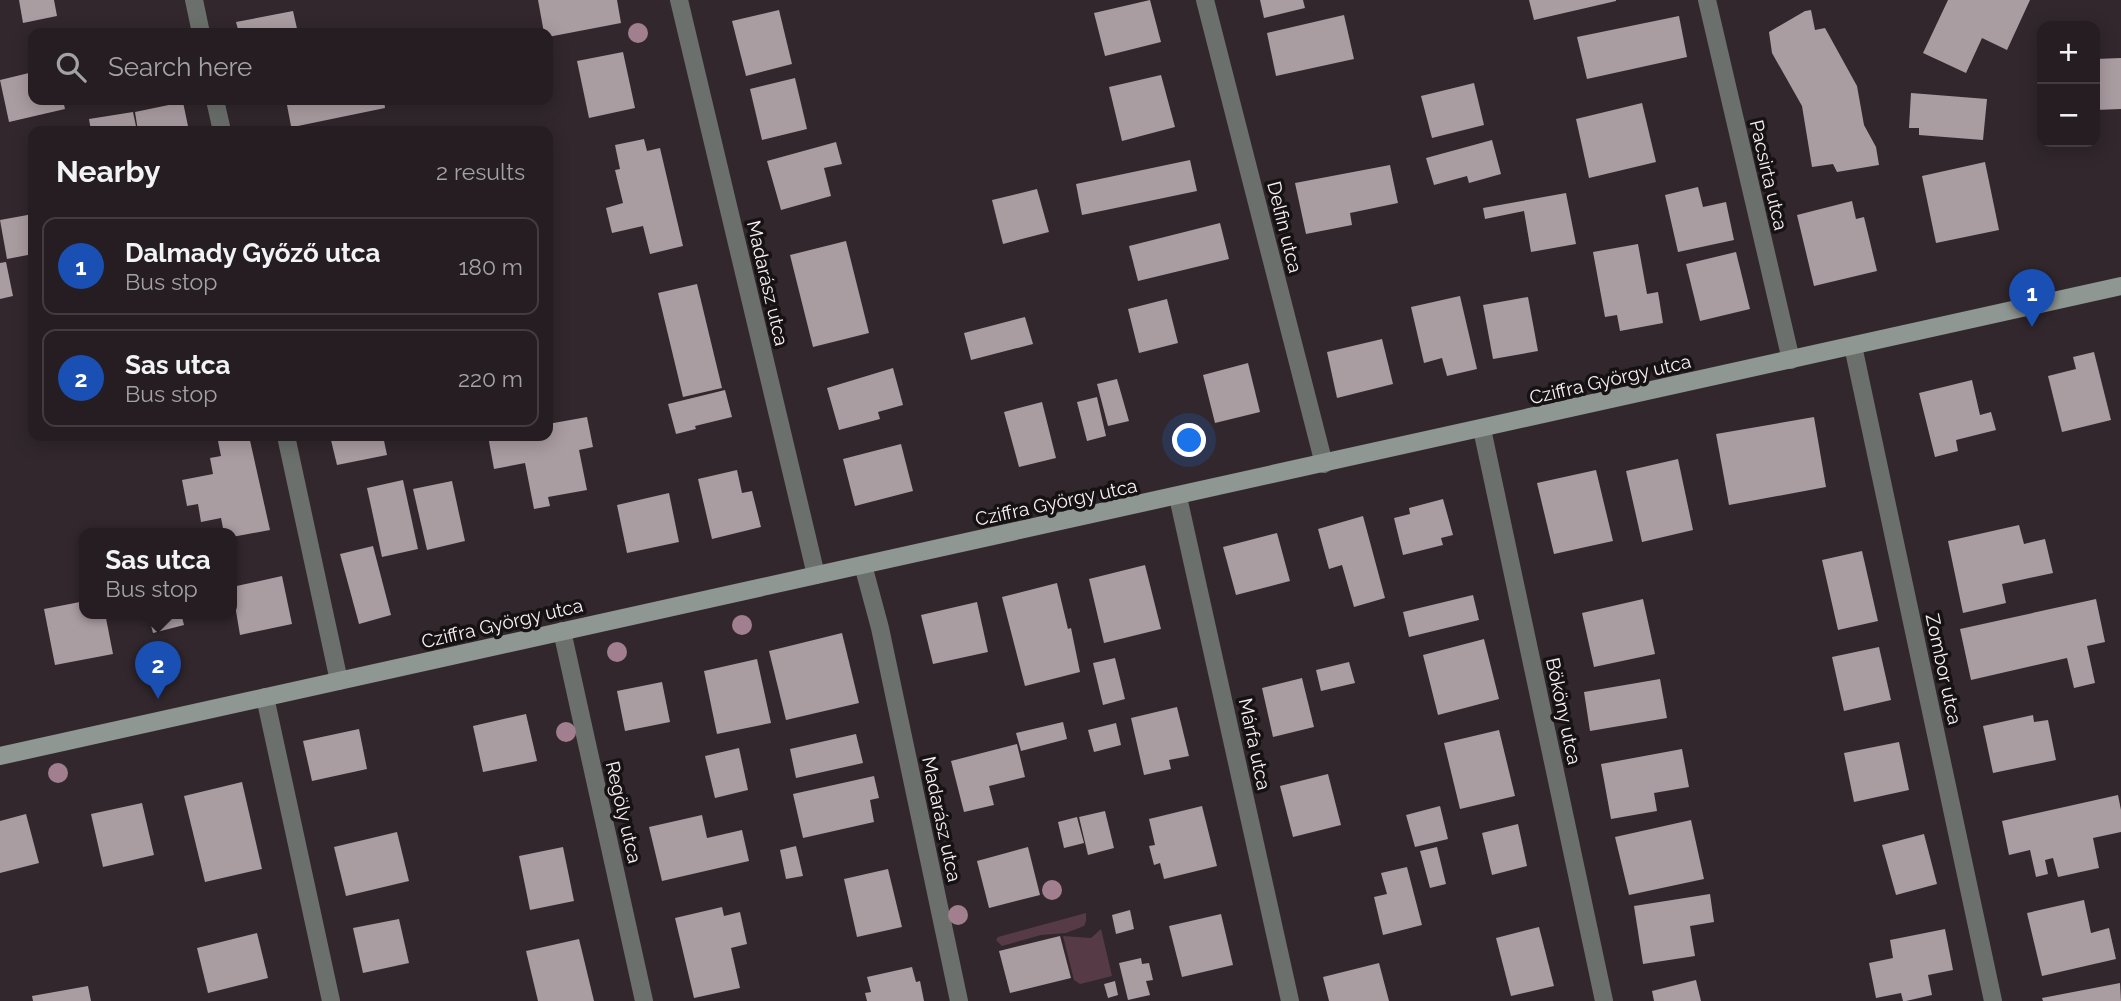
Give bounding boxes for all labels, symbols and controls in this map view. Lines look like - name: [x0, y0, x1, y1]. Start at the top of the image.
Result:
- map controls: [2037, 21, 2100, 147]
- button: +: [2037, 21, 2100, 84]
- search box: [28, 28, 553, 105]
- icon: search: [52, 48, 90, 86]
- text: Search here: [108, 52, 252, 82]
- button: −: [2037, 84, 2100, 147]
- street label: Pacsirta utca: [1746, 118, 1792, 232]
- text: Nearby: [56, 154, 160, 189]
- text: 2 results: [436, 158, 525, 185]
- street label: Delfin utca: [1263, 179, 1307, 275]
- street label: Madarász utca: [743, 218, 793, 348]
- text: Dalmady Győző utca: [125, 238, 380, 268]
- text: 1: [75, 253, 87, 280]
- text: 180 m: [458, 253, 523, 280]
- text: Bus stop: [125, 268, 217, 295]
- pin: 1: [2009, 269, 2055, 327]
- text: Sas utca: [125, 350, 230, 380]
- street label: Cziffra György utca: [1527, 350, 1693, 408]
- text: 2: [75, 365, 87, 392]
- text: 220 m: [458, 365, 523, 392]
- text: Bus stop: [125, 380, 217, 407]
- your location: [1172, 423, 1206, 457]
- street label: Cziffra György utca: [973, 474, 1139, 530]
- popup: [79, 528, 237, 619]
- text: Sas utca: [105, 545, 211, 575]
- text: Bus stop: [105, 575, 198, 602]
- street label: Cziffra György utca: [419, 594, 585, 652]
- street label: Zombor utca: [1922, 612, 1966, 726]
- pin: 2: [135, 641, 181, 699]
- street label: Bököny utca: [1542, 656, 1586, 766]
- street label: Márfa utca: [1235, 696, 1275, 792]
- street label: Madarász utca: [918, 754, 966, 884]
- street label: Regöly utca: [602, 759, 646, 865]

